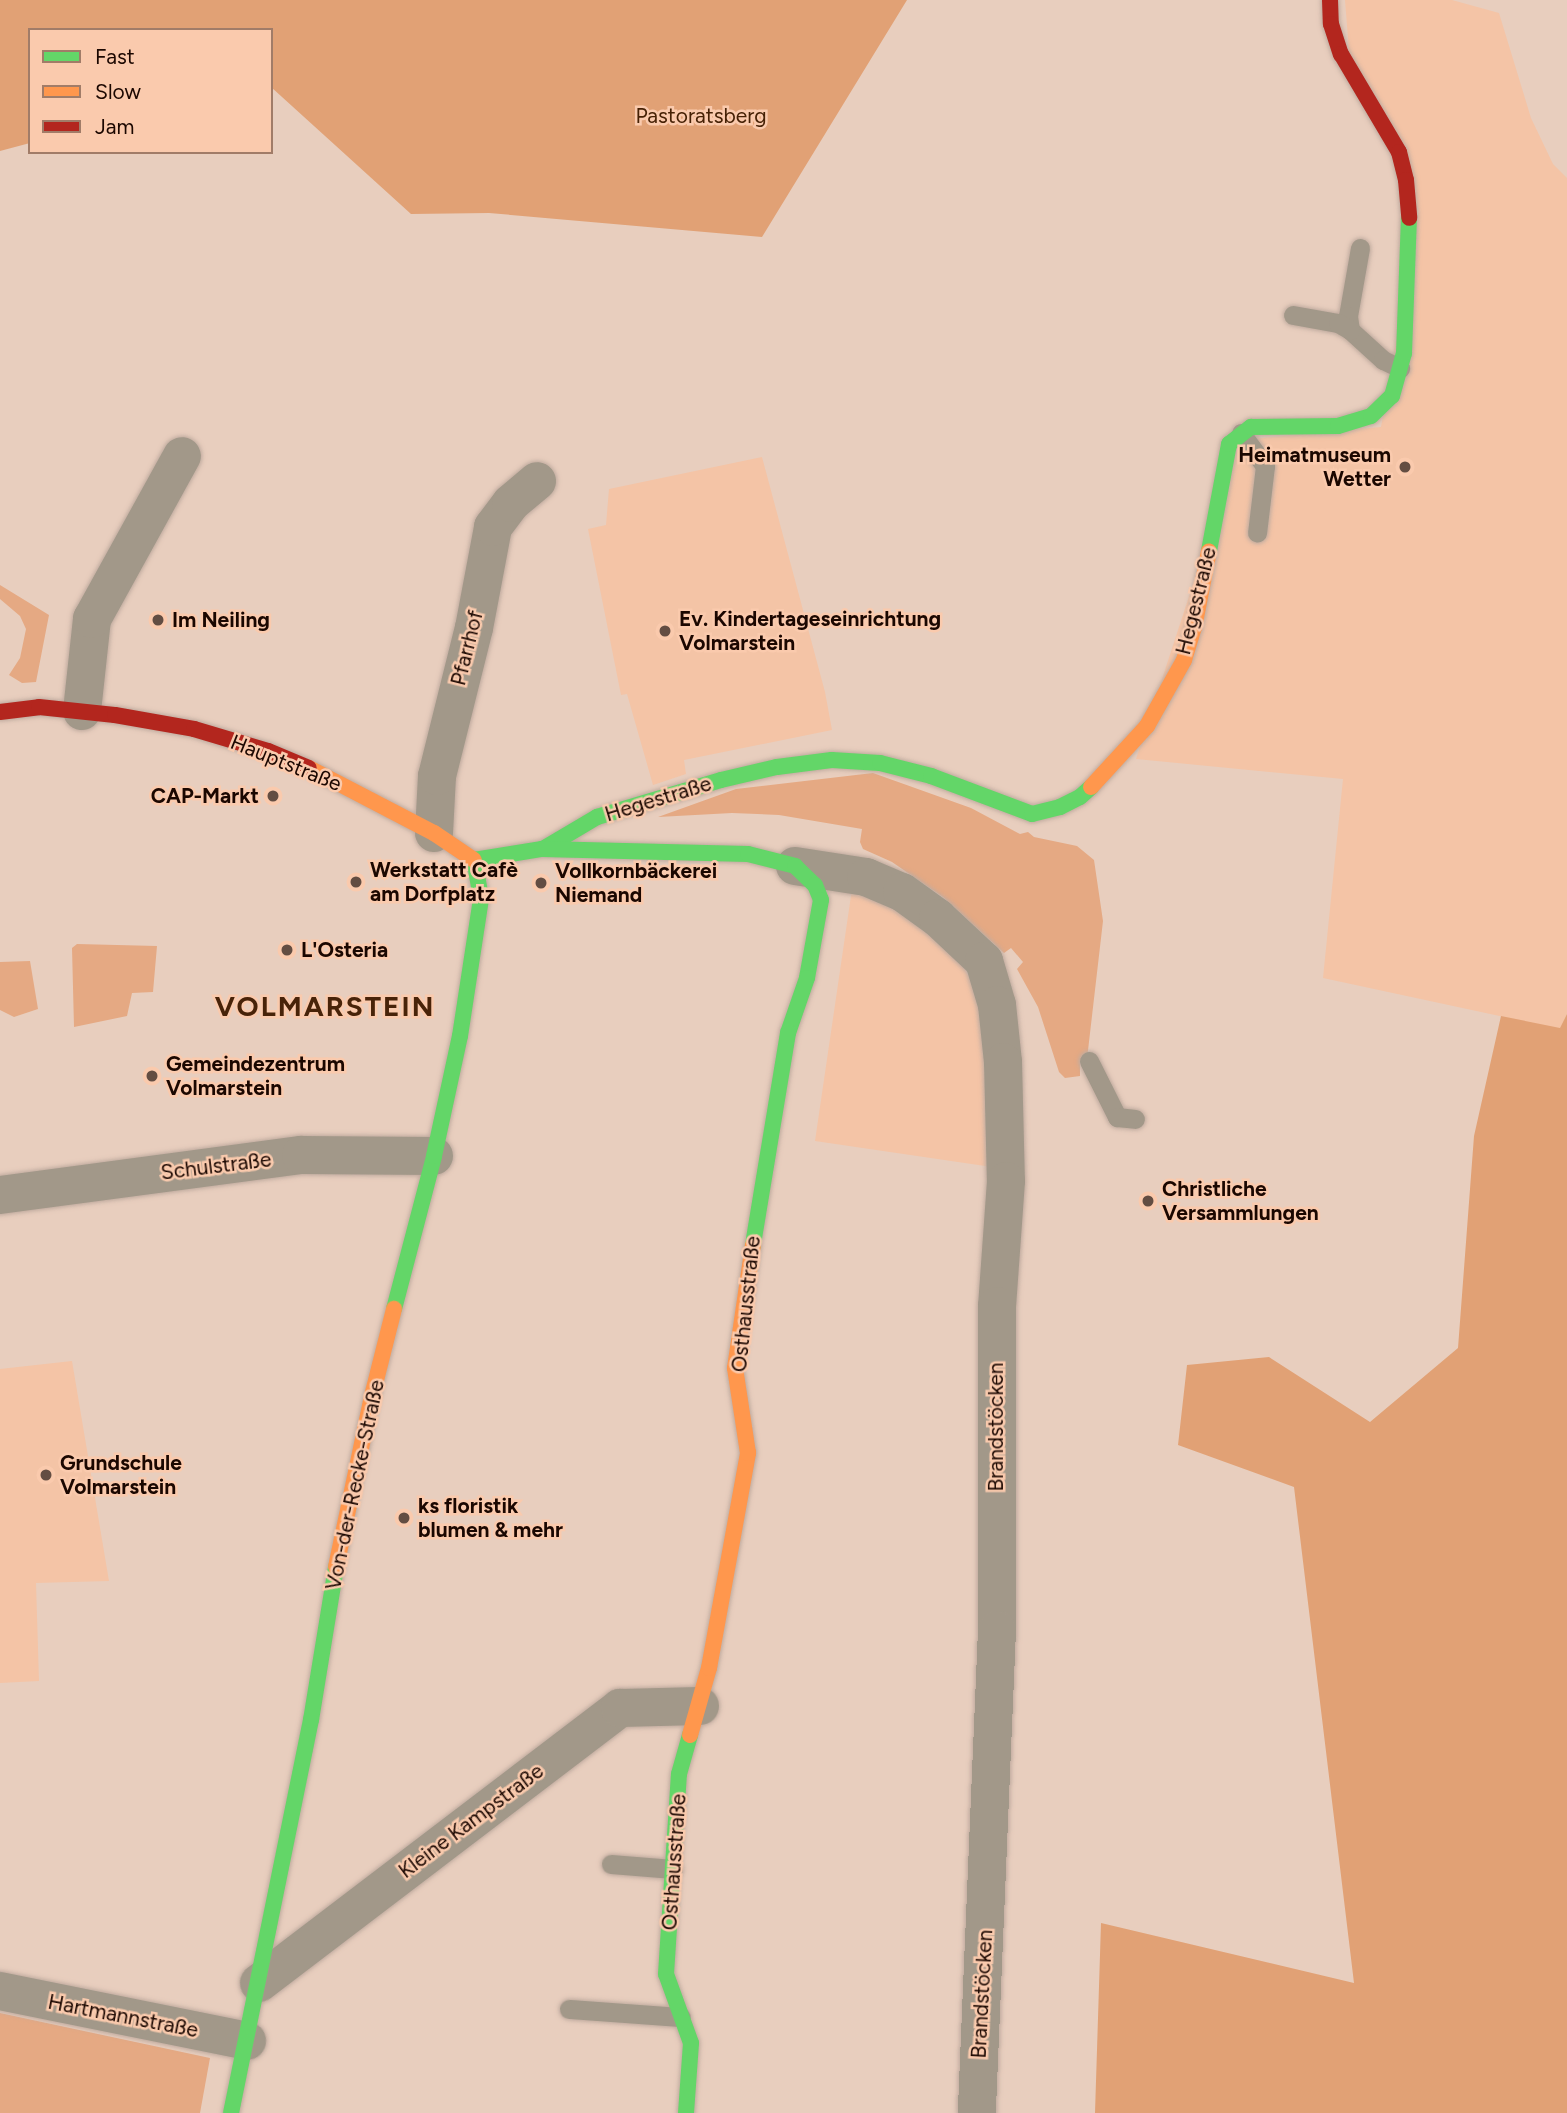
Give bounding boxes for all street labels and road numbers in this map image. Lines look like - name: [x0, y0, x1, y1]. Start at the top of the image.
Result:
- street label: Hegestraße: [1170, 545, 1222, 657]
- street label: Pfarrhof: [446, 608, 488, 688]
- street label: Hauptstraße: [227, 729, 345, 797]
- street label: Hegestraße: [602, 771, 714, 827]
- street label: Schulstraße: [159, 1147, 273, 1185]
- street label: Osthausstraße: [726, 1235, 766, 1373]
- street label: Brandstöcken: [983, 1362, 1009, 1492]
- street label: Von-der-Recke-Straße: [320, 1378, 390, 1592]
- street label: Kleine Kampstraße: [394, 1758, 548, 1884]
- street label: Osthausstraße: [657, 1793, 691, 1931]
- street label: Brandstöcken: [966, 1929, 998, 2059]
- street label: Hartmannstraße: [46, 1989, 200, 2043]

